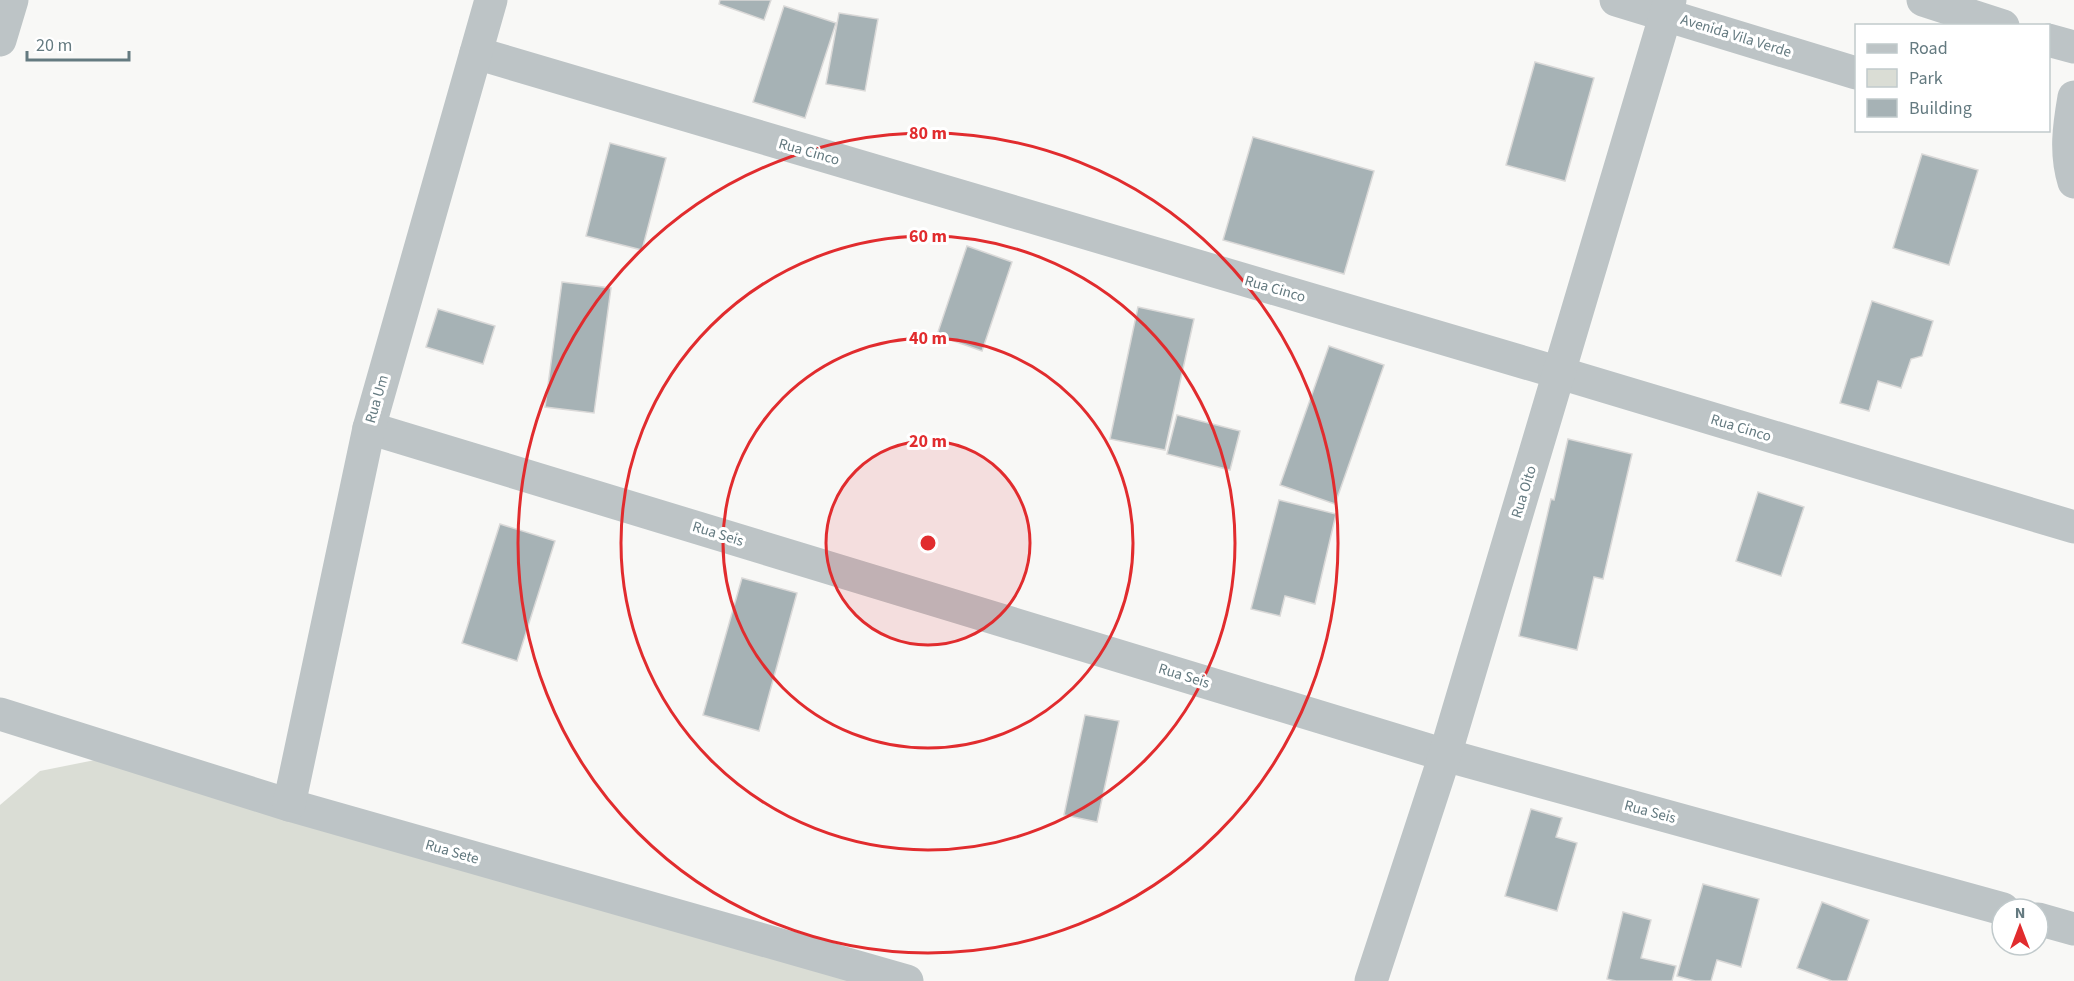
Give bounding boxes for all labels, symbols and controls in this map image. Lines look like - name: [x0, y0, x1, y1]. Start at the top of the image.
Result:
- street label: Avenida Vila Verde: [1678, 9, 1794, 63]
- scale bar: [27, 24, 129, 62]
- legend: [1855, 24, 2050, 132]
- text: 20 m: [36, 33, 72, 58]
- text: Road: [1909, 36, 1948, 61]
- text: Park: [1909, 66, 1943, 91]
- text: Building: [1909, 96, 1972, 121]
- text: 80 m: [909, 121, 947, 146]
- street label: Rua Cinco: [776, 133, 842, 171]
- text: 60 m: [909, 224, 947, 249]
- street label: Rua Cinco: [1242, 270, 1308, 308]
- text: 40 m: [909, 326, 947, 351]
- street label: Rua Um: [360, 372, 394, 426]
- street label: Rua Cinco: [1708, 409, 1774, 447]
- text: 20 m: [909, 429, 947, 454]
- street label: Rua Oito: [1506, 463, 1542, 521]
- street label: Rua Seis: [690, 516, 746, 552]
- centre of rings: [918, 533, 938, 553]
- street label: Rua Seis: [1156, 658, 1212, 694]
- street label: Rua Seis: [1622, 795, 1678, 829]
- street label: Rua Sete: [423, 834, 481, 870]
- north arrow: [1990, 897, 2050, 957]
- text: N: [2015, 902, 2025, 924]

